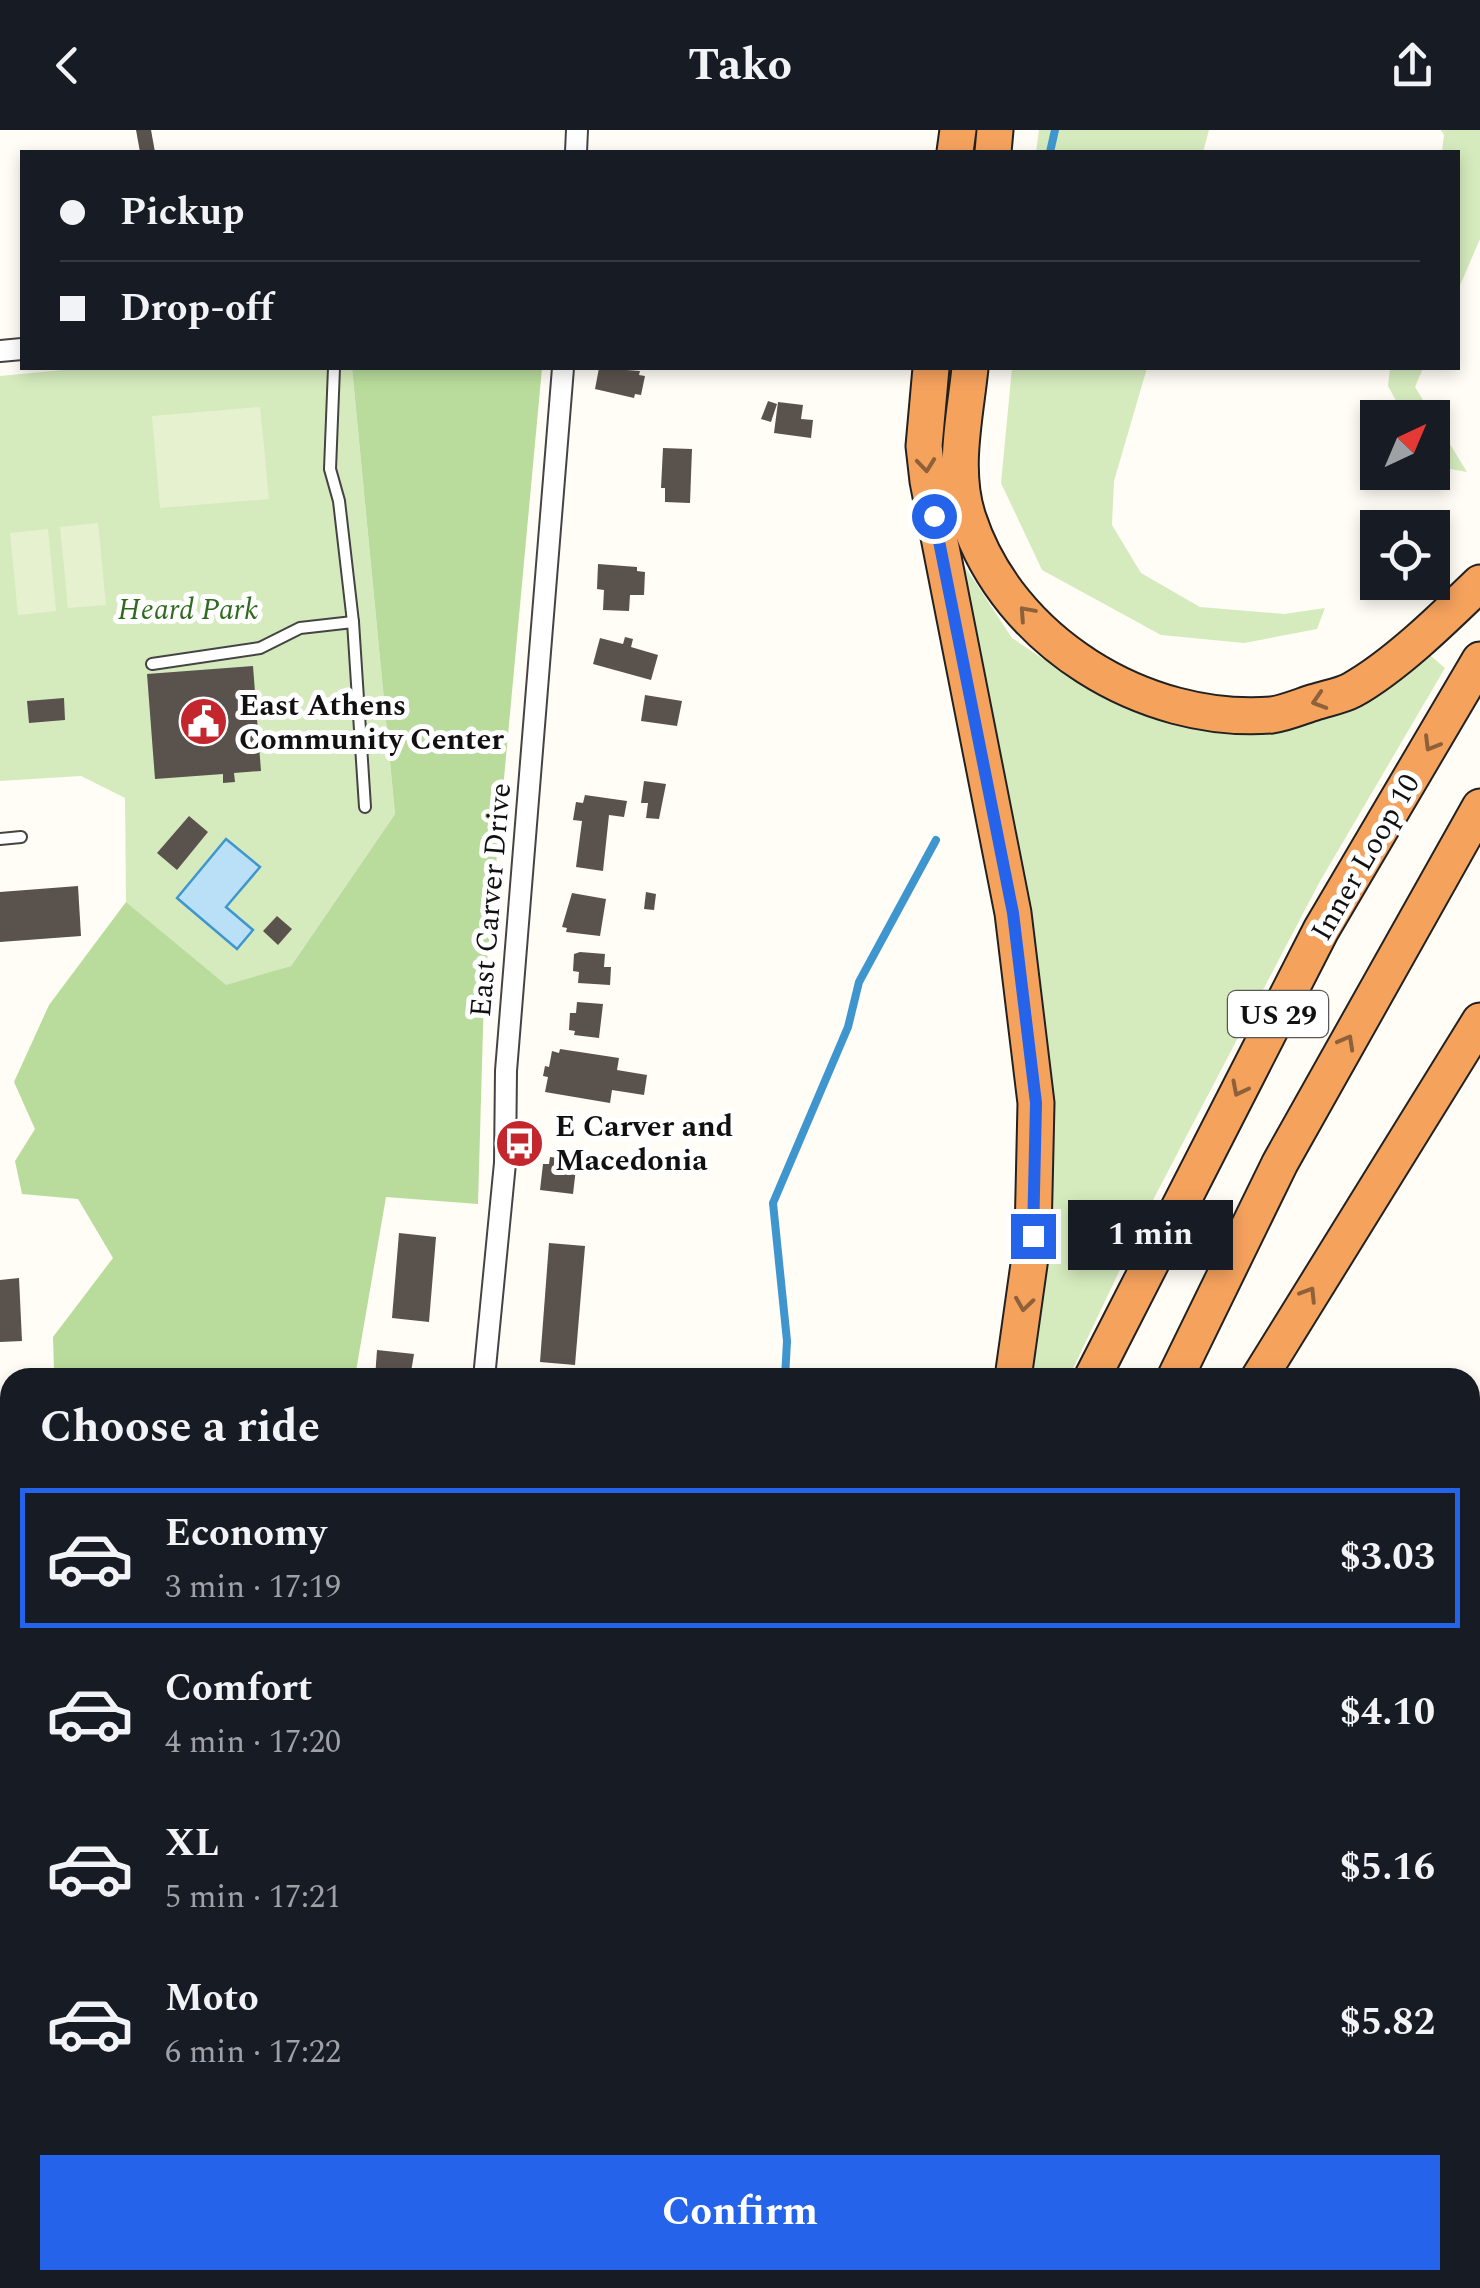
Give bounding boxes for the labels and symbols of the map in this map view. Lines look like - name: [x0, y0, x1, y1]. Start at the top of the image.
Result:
- north arrow: [1360, 400, 1450, 490]
- one-way arrow: [915, 457, 936, 473]
- route start: [912, 494, 957, 539]
- park label: Heard Park: [118, 587, 258, 633]
- one-way arrow: [1020, 606, 1038, 625]
- place label: East Athens Community Center: [239, 683, 504, 763]
- one-way arrow: [1311, 689, 1328, 709]
- public building icon: East Athens Community Center: [178, 696, 230, 748]
- one-way arrow: [1423, 733, 1443, 751]
- street label: Inner Loop 10: [1299, 765, 1432, 950]
- street label: East Carver Drive: [458, 781, 524, 1019]
- road number: US 29: [1228, 991, 1328, 1037]
- one-way arrow: [1335, 1034, 1355, 1052]
- one-way arrow: [1232, 1079, 1251, 1097]
- place label: E Carver and Macedonia: [555, 1104, 733, 1184]
- bus stop icon: E Carver and Macedonia: [494, 1117, 546, 1169]
- callout: 1 min: [1068, 1201, 1233, 1271]
- route end: [1011, 1214, 1056, 1259]
- one-way arrow: [1297, 1287, 1316, 1305]
- one-way arrow: [1014, 1296, 1035, 1312]

